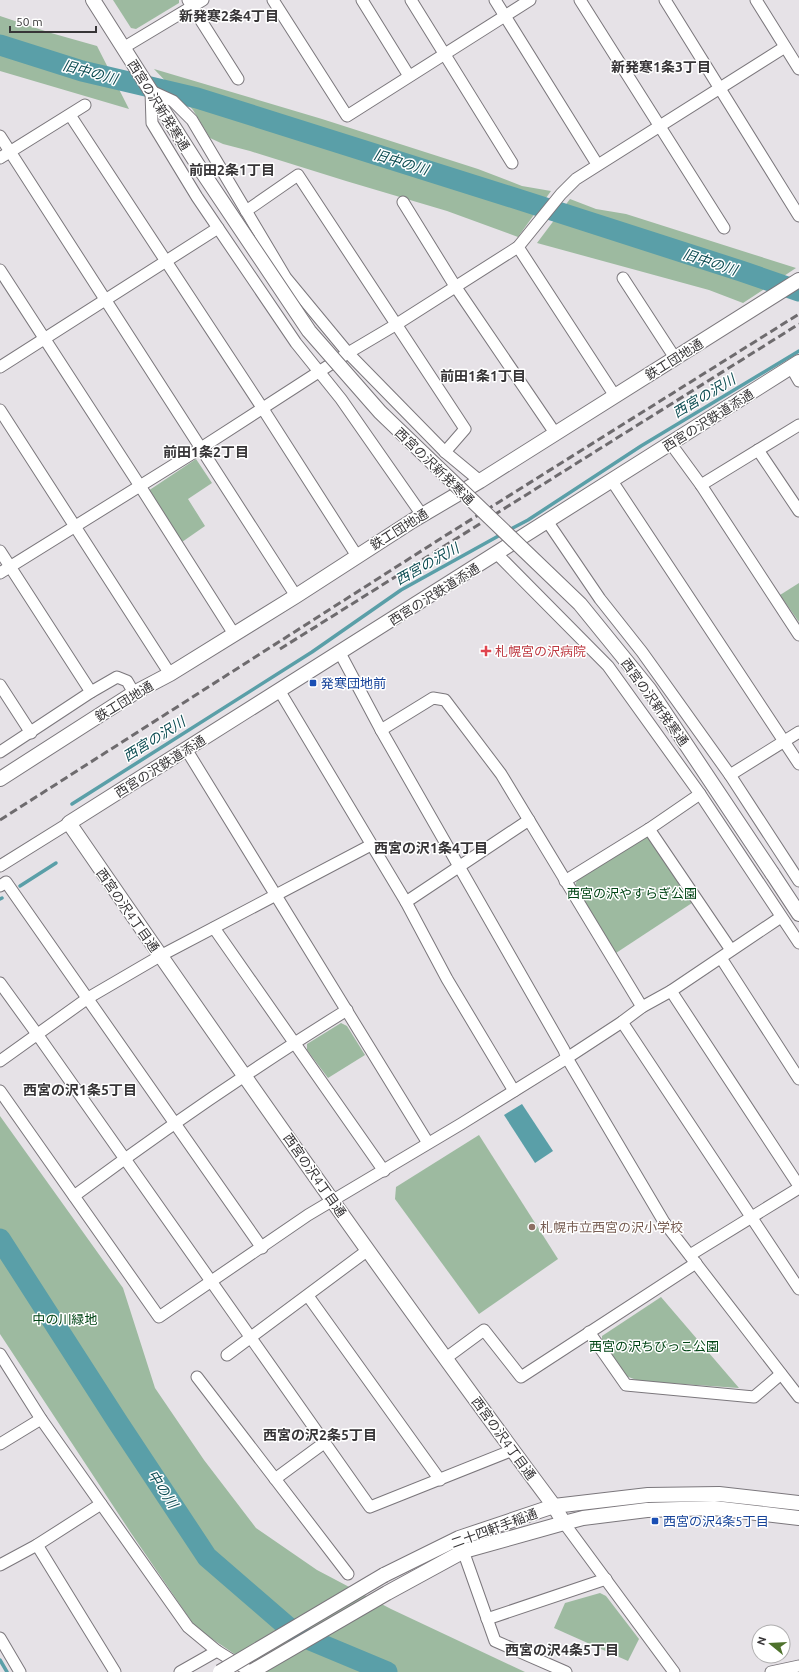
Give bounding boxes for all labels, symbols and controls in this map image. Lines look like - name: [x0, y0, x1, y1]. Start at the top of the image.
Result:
- scale bar: [10, 8, 96, 34]
- district label: 新発寒2条4丁目: [179, 8, 279, 24]
- text: 50 m: [16, 15, 43, 28]
- water label: 旧中の川: [61, 57, 121, 87]
- street label: 西宮の沢新発寒通: [126, 57, 192, 153]
- district label: 新発寒1条3丁目: [611, 59, 711, 75]
- water label: 旧中の川: [372, 146, 432, 178]
- district label: 前田2条1丁目: [189, 162, 275, 178]
- water label: 旧中の川: [681, 246, 741, 279]
- street label: 鉄工団地通: [643, 336, 705, 382]
- district label: 前田1条1丁目: [440, 368, 526, 384]
- water label: 西宮の沢川: [670, 370, 740, 421]
- street label: 西宮の沢鉄道添通: [660, 387, 756, 453]
- street label: 西宮の沢新発寒通: [393, 425, 477, 507]
- district label: 前田1条2丁目: [163, 444, 249, 460]
- street label: 鉄工団地通: [368, 506, 430, 552]
- water label: 西宮の沢川: [393, 539, 463, 588]
- street label: 西宮の沢鉄道添通: [386, 561, 482, 627]
- place label: 札幌宮の沢病院: [495, 644, 586, 658]
- marker: 札幌宮の沢病院: [480, 645, 492, 657]
- street label: 西宮の沢新発寒通: [619, 656, 691, 748]
- place label: 発寒団地前: [321, 676, 386, 690]
- street label: 鉄工団地通: [93, 678, 155, 724]
- marker: 発寒団地前: [308, 678, 318, 688]
- water label: 西宮の沢川: [120, 713, 190, 764]
- street label: 西宮の沢鉄道添通: [112, 733, 208, 799]
- district label: 西宮の沢1条4丁目: [374, 840, 488, 856]
- street label: 西宮の沢4丁目通: [94, 866, 162, 954]
- park label: 西宮の沢やすらぎ公園: [567, 886, 697, 900]
- district label: 西宮の沢1条5丁目: [23, 1082, 137, 1098]
- street label: 西宮の沢4丁目通: [281, 1131, 349, 1219]
- place label: 札幌市立西宮の沢小学校: [540, 1220, 683, 1234]
- marker: 札幌市立西宮の沢小学校: [527, 1222, 537, 1232]
- park label: 中の川緑地: [32, 1312, 98, 1326]
- park label: 西宮の沢ちびっこ公園: [589, 1339, 719, 1353]
- street label: 西宮の沢4丁目通: [469, 1394, 539, 1482]
- district label: 西宮の沢2条5丁目: [263, 1427, 377, 1443]
- water label: 中の川: [145, 1467, 182, 1513]
- street label: 二十四軒手稲通: [449, 1506, 539, 1550]
- place label: 西宮の沢4条5丁目: [663, 1514, 769, 1528]
- marker: 西宮の沢4条5丁目: [650, 1516, 660, 1526]
- north arrow: [751, 1624, 791, 1664]
- text: N: [755, 1635, 768, 1647]
- district label: 西宮の沢4条5丁目: [505, 1642, 619, 1658]

